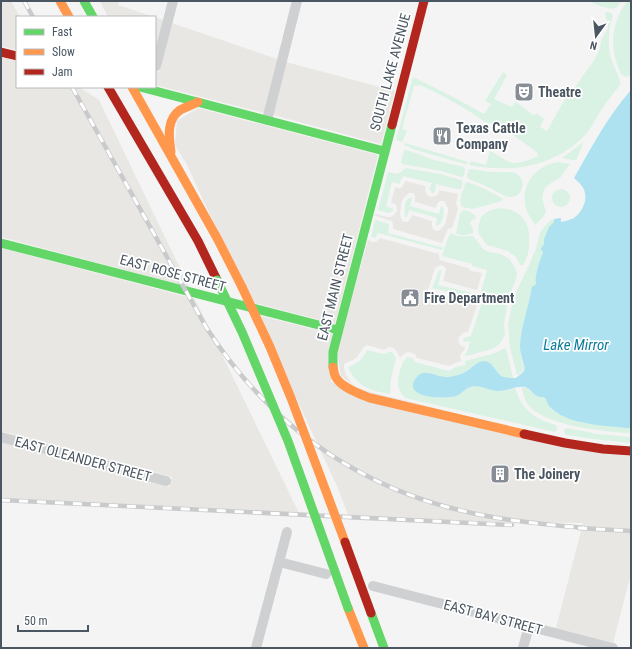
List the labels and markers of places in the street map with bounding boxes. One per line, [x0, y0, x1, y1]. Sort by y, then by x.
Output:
theatre icon: Theatre [513, 81, 535, 103]
place label: Theatre [538, 84, 582, 100]
place label: Texas Cattle Company [456, 120, 526, 152]
restaurant icon: Texas Cattle Company [431, 125, 453, 147]
public building icon: Fire Department [399, 287, 421, 309]
place label: Fire Department [424, 290, 514, 306]
building icon: The Joinery [489, 463, 511, 485]
place label: The Joinery [514, 466, 581, 482]

